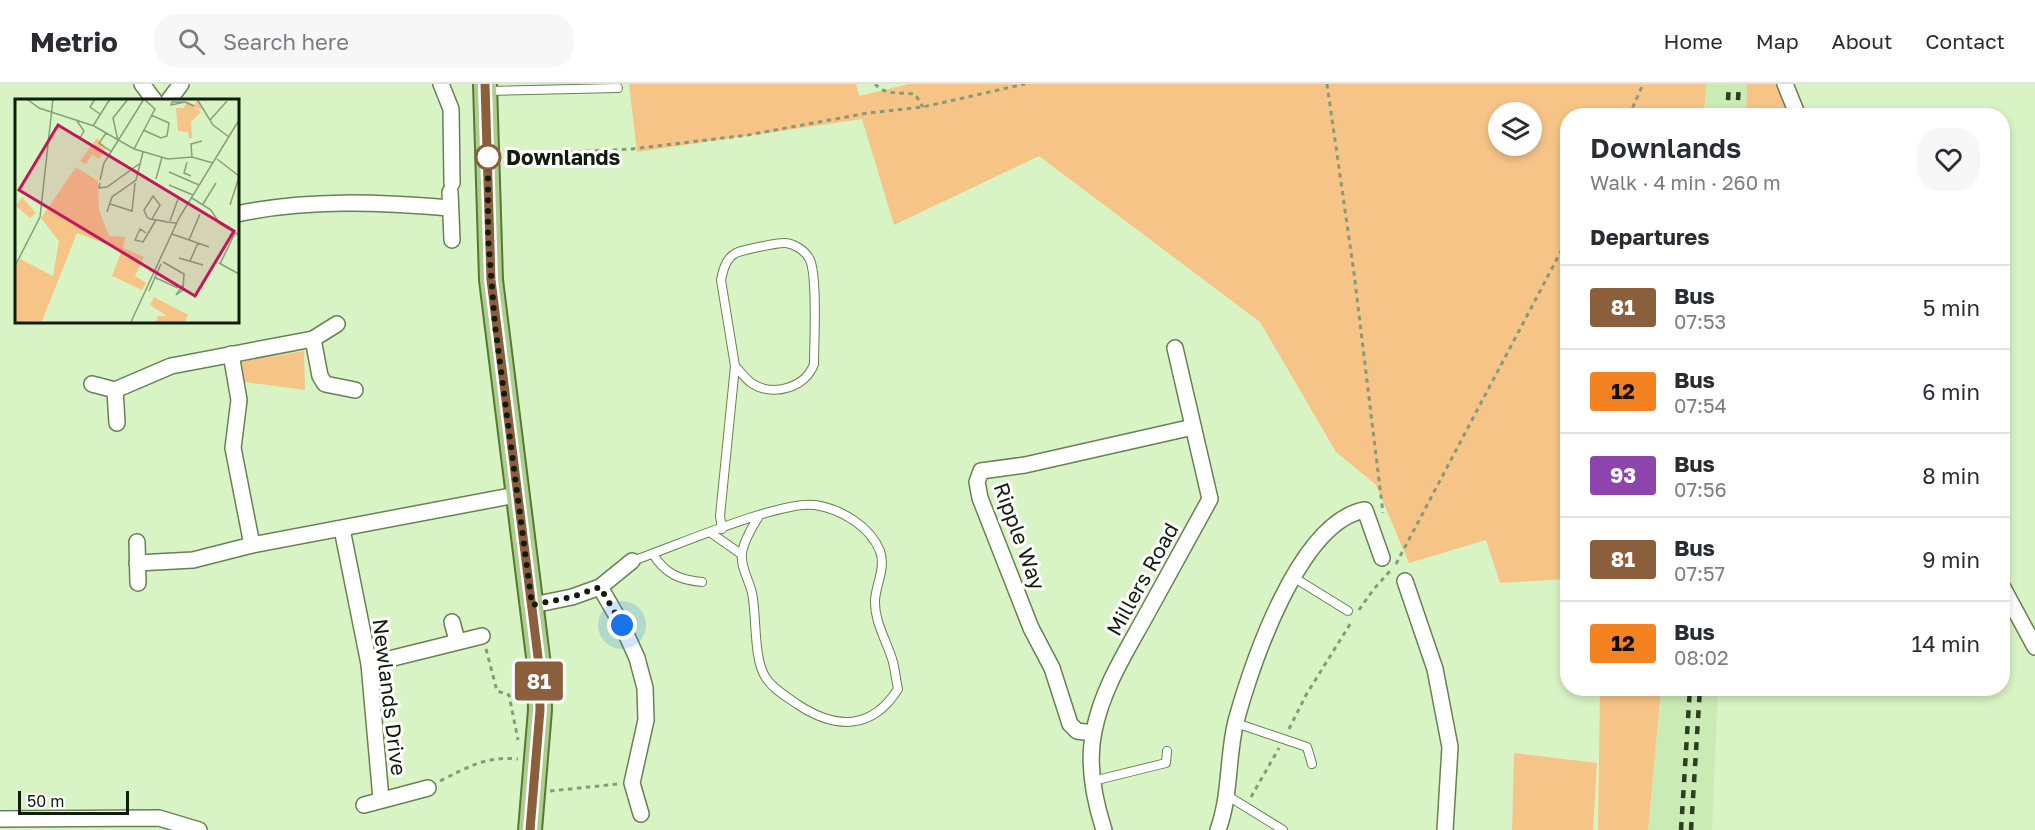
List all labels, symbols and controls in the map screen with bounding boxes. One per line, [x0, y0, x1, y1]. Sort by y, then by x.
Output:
search box [154, 14, 574, 68]
text: Metrio [30, 25, 118, 58]
icon: search [175, 25, 208, 58]
text: Search here [223, 28, 349, 55]
text: Home [1663, 28, 1723, 54]
text: Map [1756, 28, 1799, 54]
text: About [1832, 28, 1892, 54]
text: Contact [1925, 28, 2005, 54]
inset map [15, 99, 238, 322]
map controls [1488, 102, 1542, 156]
button: layers [1488, 102, 1542, 156]
button: heart [1917, 128, 1980, 191]
text: Downlands [1590, 131, 1741, 164]
marker: Downlands [475, 144, 501, 170]
place label: Downlands [506, 144, 620, 170]
text: Walk · 4 min · 260 m [1590, 170, 1781, 194]
text: Departures [1590, 223, 1709, 250]
text: Bus [1674, 282, 1715, 309]
text: 81 [1611, 294, 1635, 320]
text: 5 min [1923, 294, 1980, 321]
text: 07:53 [1674, 309, 1726, 333]
text: Bus [1674, 366, 1715, 393]
text: 12 [1611, 378, 1635, 404]
text: 6 min [1922, 378, 1980, 405]
text: 07:54 [1674, 393, 1727, 417]
text: Bus [1674, 450, 1715, 477]
text: 93 [1610, 462, 1636, 488]
text: 8 min [1922, 462, 1980, 489]
text: 07:56 [1674, 477, 1727, 501]
street label: Ripple Way [989, 479, 1051, 593]
street label: Millers Road [1100, 518, 1184, 640]
text: Bus [1674, 534, 1715, 561]
text: 81 [1611, 546, 1635, 572]
text: 9 min [1922, 546, 1980, 573]
text: 07:57 [1674, 561, 1725, 585]
your location [607, 610, 637, 640]
street label: Newlands Drive [367, 617, 413, 777]
text: Bus [1674, 618, 1715, 645]
text: 12 [1611, 630, 1635, 656]
text: 14 min [1912, 630, 1980, 657]
text: 08:02 [1674, 645, 1729, 669]
line badge: 81 [512, 662, 566, 700]
text: 81 [527, 668, 551, 694]
scale bar [18, 788, 129, 816]
text: 50 m [27, 791, 64, 811]

